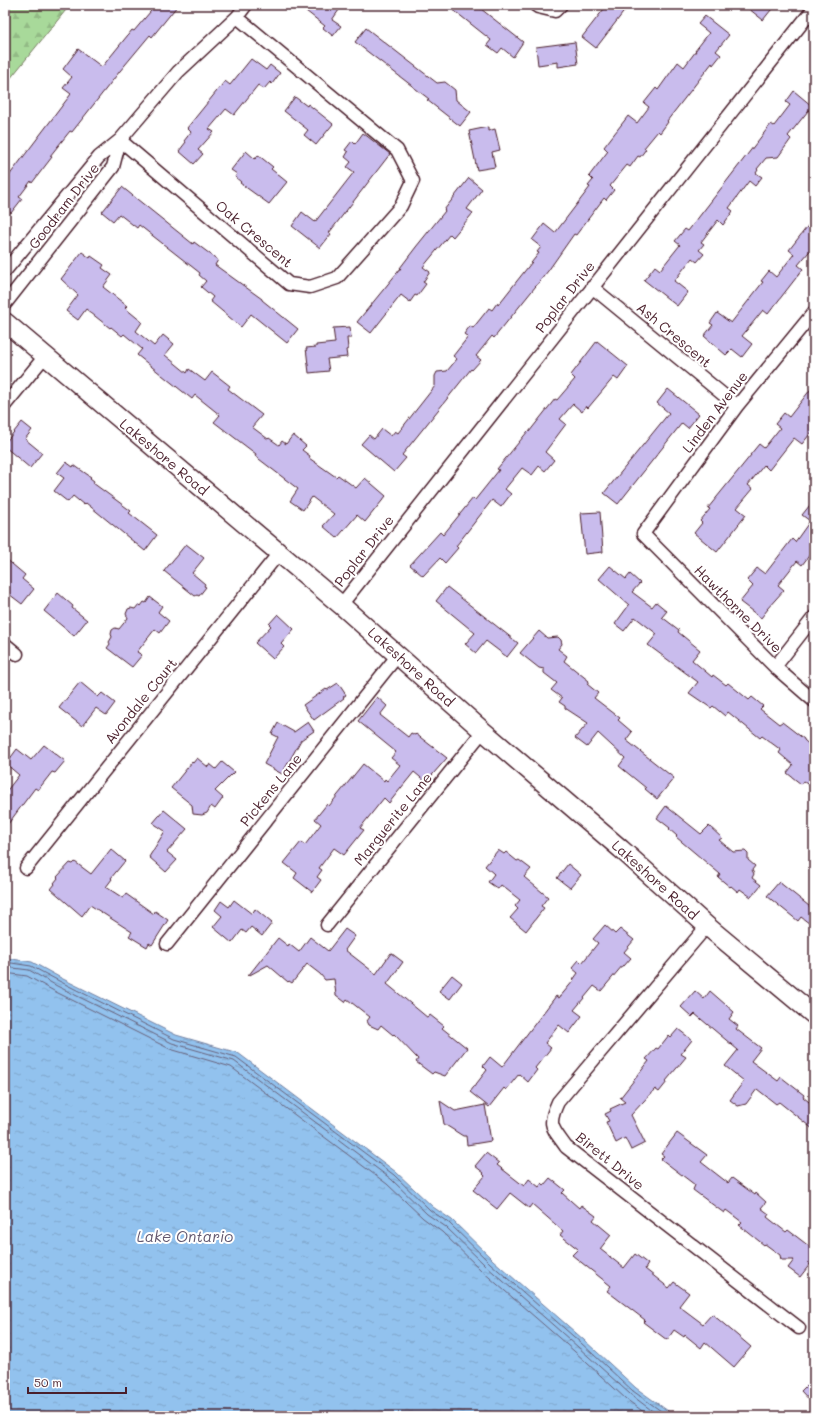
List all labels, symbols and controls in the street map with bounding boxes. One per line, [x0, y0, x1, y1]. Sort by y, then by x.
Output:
street label: Goodram Drive [24, 159, 103, 253]
street label: Oak Crescent [212, 196, 297, 271]
street label: Poplar Drive [531, 257, 599, 337]
street label: Ash Crescent [633, 298, 716, 372]
street label: Linden Avenue [678, 367, 752, 456]
street label: Lakeshore Road [116, 414, 213, 499]
street label: Poplar Drive [330, 511, 398, 591]
street label: Hawthorne Drive [690, 561, 786, 657]
street label: Lakeshore Road [364, 623, 459, 711]
street label: Avondale Court [100, 654, 181, 748]
street label: Pickens Lane [235, 749, 306, 830]
street label: Marguerite Lane [349, 768, 436, 869]
street label: Lakeshore Road [608, 836, 703, 924]
street label: Birett Drive [572, 1127, 648, 1194]
water label: Lake Ontario [137, 1226, 233, 1246]
scale bar [28, 1369, 126, 1395]
text: 50 m [34, 1374, 62, 1390]

